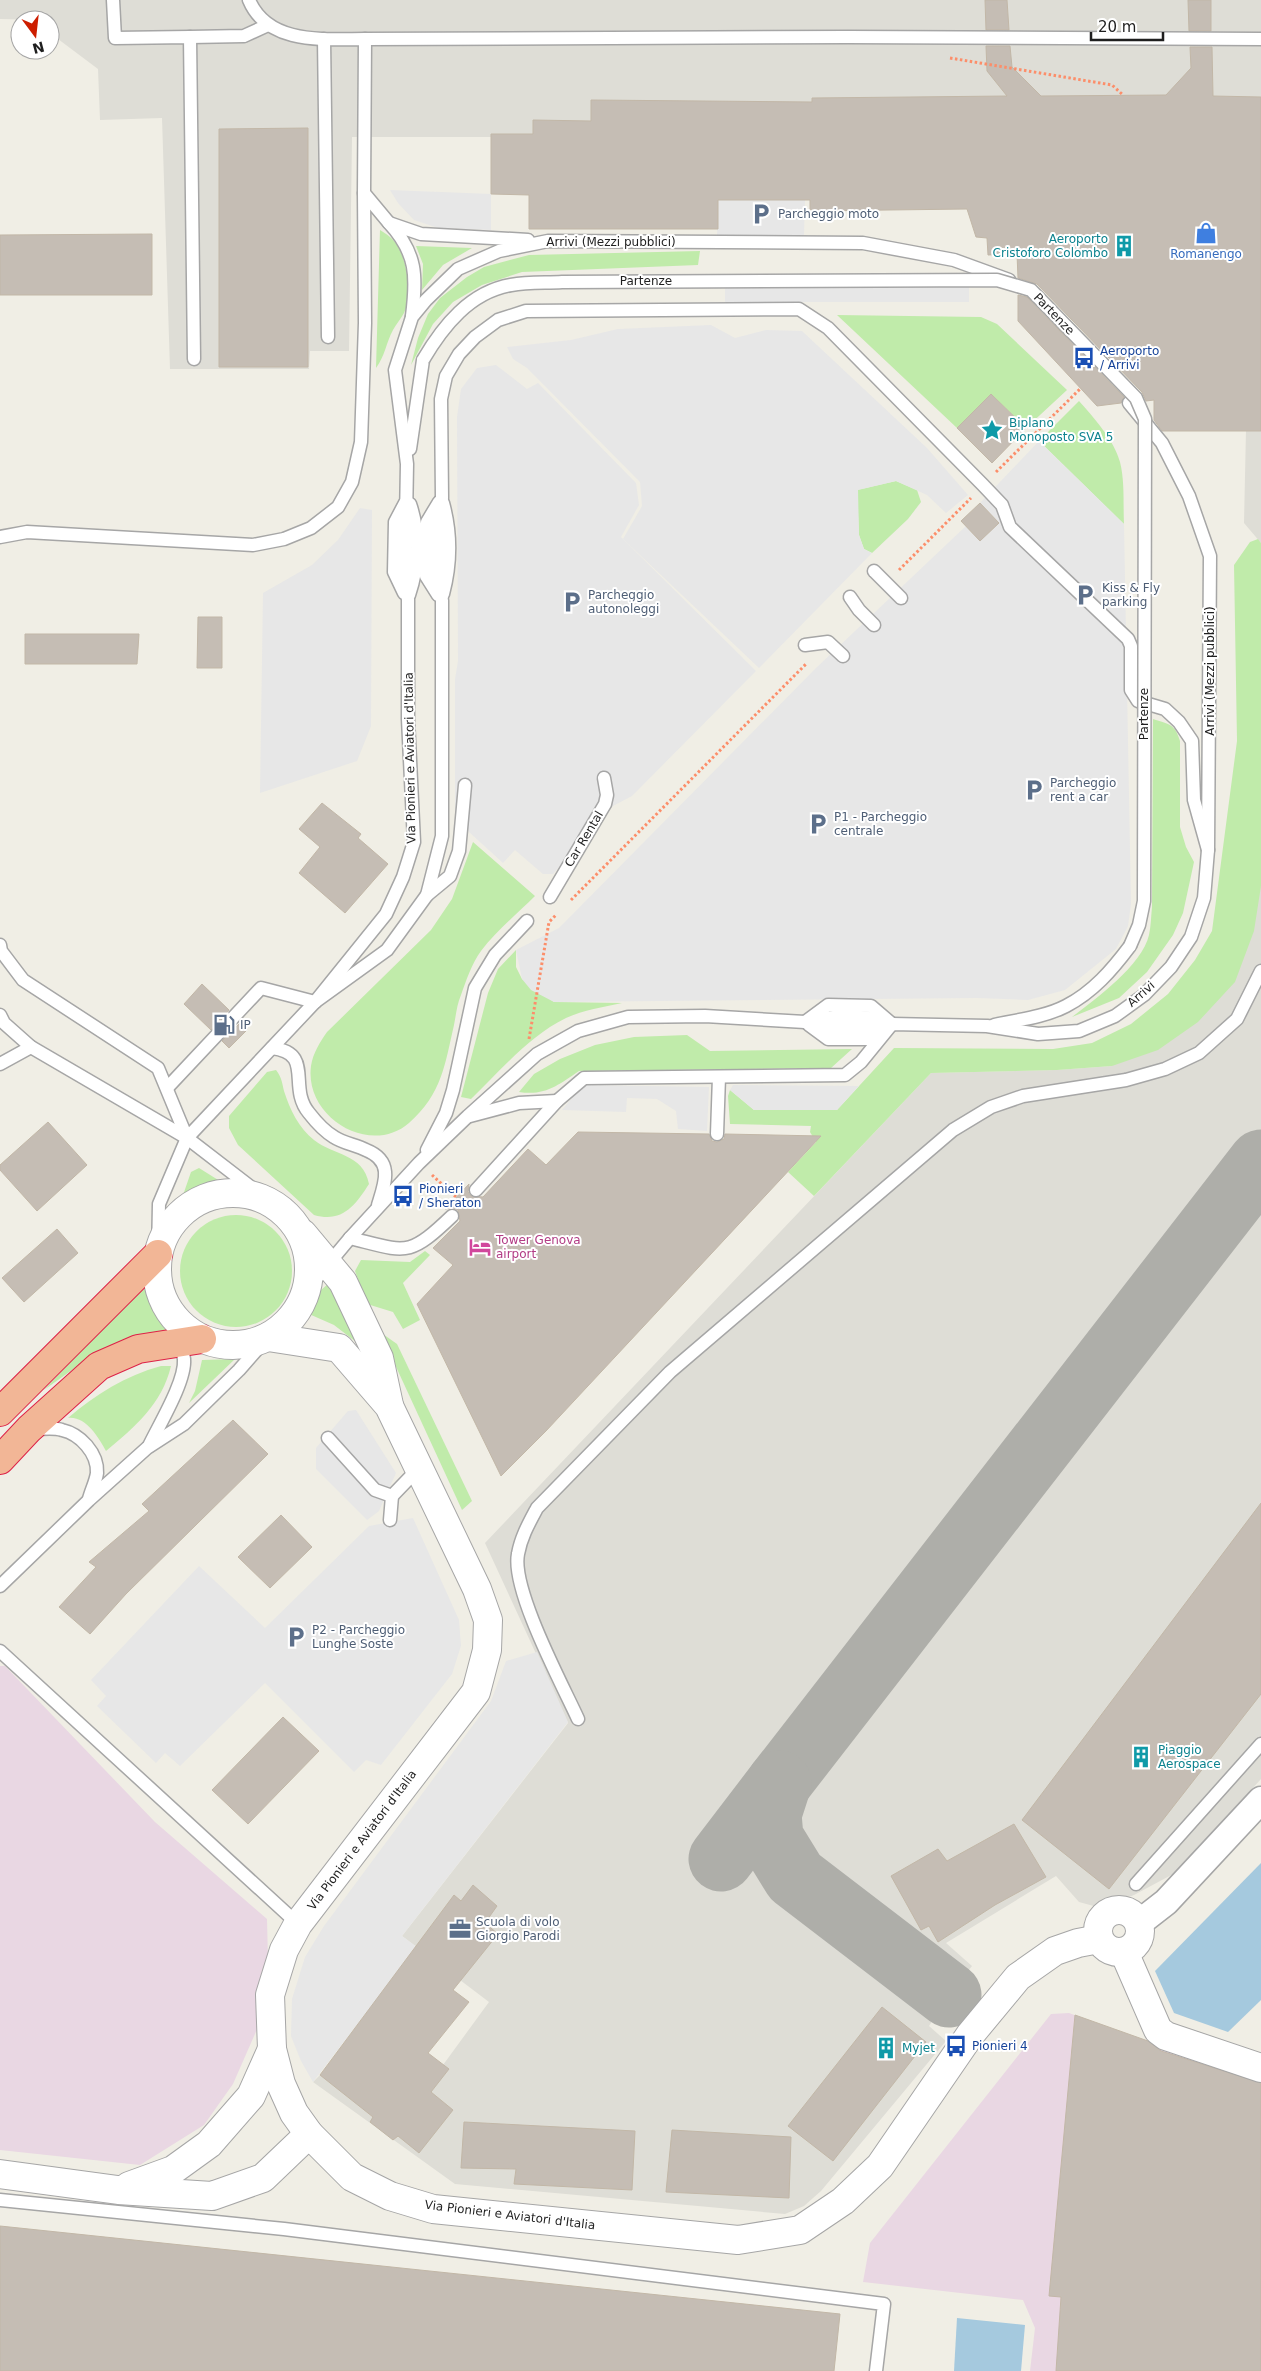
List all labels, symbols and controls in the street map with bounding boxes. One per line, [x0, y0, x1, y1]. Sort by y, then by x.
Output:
north arrow [10, 10, 60, 60]
scale bar [1091, 10, 1164, 42]
text: 20 m [1098, 18, 1136, 36]
text: N [31, 38, 46, 57]
parking icon: Parcheggio moto [748, 201, 774, 227]
place label: Parcheggio moto [778, 207, 879, 221]
shop icon: Romanengo [1193, 220, 1219, 246]
place label: Aeroporto Cristoforo Colombo [993, 232, 1108, 260]
building icon: Aeroporto Cristoforo Colombo [1111, 233, 1137, 259]
street label: Arrivi (Mezzi pubblici) [546, 235, 676, 249]
place label: Romanengo [1170, 247, 1242, 261]
street label: Partenze [620, 274, 672, 288]
street label: Partenze [1031, 290, 1077, 338]
place label: Aeroporto / Arrivi [1100, 344, 1159, 372]
bus stop icon: Aeroporto / Arrivi [1071, 345, 1097, 371]
place label: Biplano Monoposto SVA 5 [1009, 416, 1113, 444]
place icon: Biplano Monoposto SVA 5 [979, 417, 1005, 443]
place label: Kiss & Fly parking [1102, 581, 1160, 609]
parking icon: Kiss & Fly parking [1072, 582, 1098, 608]
place label: Parcheggio autonoleggi [588, 588, 659, 616]
parking icon: Parcheggio autonoleggi [559, 589, 585, 615]
street label: Arrivi (Mezzi pubblici) [1203, 606, 1217, 736]
street label: Via Pionieri e Aviatori d'Italia [402, 672, 418, 844]
street label: Partenze [1137, 688, 1151, 740]
place label: Parcheggio rent a car [1050, 776, 1116, 804]
parking icon: Parcheggio rent a car [1021, 777, 1047, 803]
street label: Car Rental [562, 809, 606, 869]
place label: P1 - Parcheggio centrale [834, 810, 927, 838]
parking icon: P1 - Parcheggio centrale [805, 811, 831, 837]
street label: Arrivi [1124, 978, 1158, 1010]
fuel station icon: IP [211, 1012, 237, 1038]
place label: IP [240, 1018, 251, 1032]
place label: Pionieri / Sheraton [419, 1182, 481, 1210]
bus stop icon: Pionieri / Sheraton [390, 1183, 416, 1209]
place label: Tower Genova airport [495, 1233, 581, 1261]
hotel icon: Tower Genova airport [467, 1234, 493, 1260]
place label: P2 - Parcheggio Lunghe Soste [312, 1623, 405, 1651]
parking icon: P2 - Parcheggio Lunghe Soste [283, 1624, 309, 1650]
place label: Piaggio Aerospace [1158, 1743, 1221, 1771]
building icon: Piaggio Aerospace [1128, 1744, 1154, 1770]
street label: Via Pionieri e Aviatori d'Italia [305, 1767, 419, 1913]
place label: Scuola di volo Giorgio Parodi [476, 1915, 560, 1943]
office icon: Scuola di volo Giorgio Parodi [447, 1916, 473, 1942]
bus stop icon: Pionieri 4 [943, 2033, 969, 2059]
building icon: Myjet [873, 2035, 899, 2061]
place label: Pionieri 4 [972, 2039, 1028, 2053]
place label: Myjet [902, 2041, 935, 2055]
street label: Via Pionieri e Aviatori d'Italia [424, 2198, 596, 2232]

